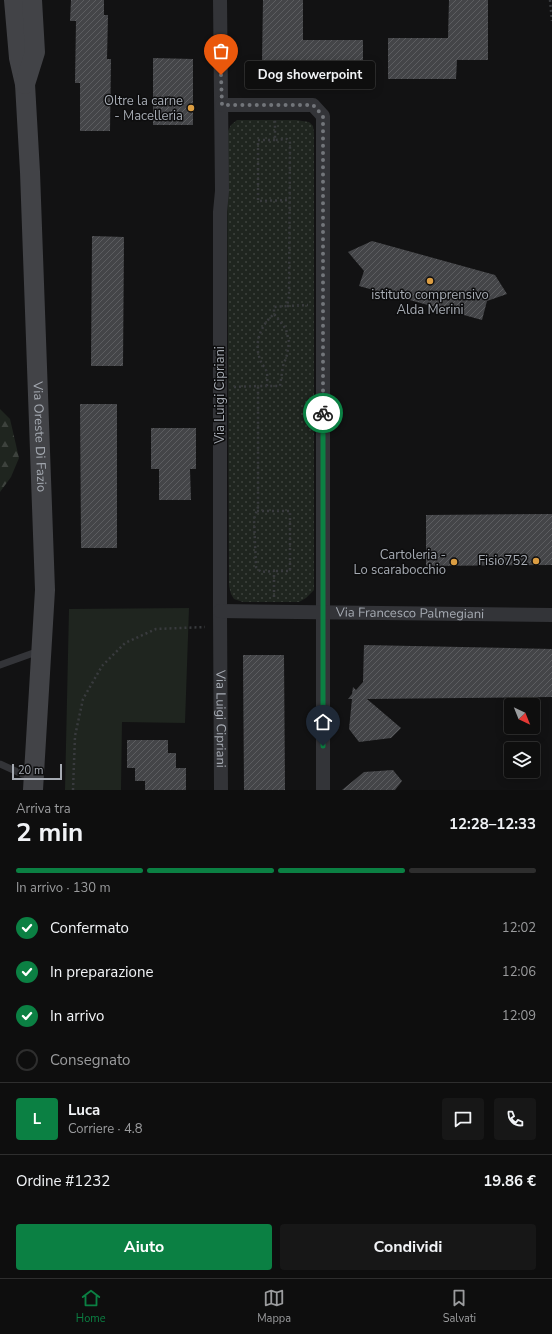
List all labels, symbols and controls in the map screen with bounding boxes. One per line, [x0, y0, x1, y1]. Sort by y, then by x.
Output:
pin [204, 34, 238, 75]
icon: bag [210, 40, 232, 62]
callout: Dog showerpoint [245, 61, 375, 89]
text: Dog showerpoint [258, 66, 362, 84]
place label: Oltre la carne - Macelleria [104, 92, 183, 125]
marker: Oltre la carne - Macelleria [186, 103, 196, 113]
marker: istituto comprensivo Alda Merini [425, 276, 435, 286]
place label: istituto comprensivo Alda Merini [371, 286, 489, 319]
street label: Via Luigi Cipriani [211, 346, 229, 445]
street label: Via Oreste Di Fazio [28, 380, 50, 492]
courier [303, 393, 343, 433]
icon: bike [312, 402, 334, 424]
place label: Cartoleria - Lo scarabocchio [354, 546, 446, 579]
place label: Fisio752 [478, 552, 528, 570]
marker: Fisio752 [531, 556, 541, 566]
marker: Cartoleria - Lo scarabocchio [449, 557, 459, 567]
street label: Via Francesco Palmegiani [335, 603, 484, 623]
street label: Via Luigi Cipriani [211, 669, 230, 768]
north arrow [504, 698, 540, 734]
map controls [504, 698, 540, 778]
pin [306, 705, 340, 746]
icon: home [312, 711, 334, 733]
button: layers [504, 742, 540, 778]
scale bar [12, 762, 62, 781]
text: 20 m [18, 763, 43, 778]
text: Arriva tra [16, 800, 71, 818]
text: 12:28–12:33 [449, 814, 536, 834]
text: 2 min [16, 815, 83, 850]
text: In arrivo · 130 m [16, 879, 111, 897]
icon: check [16, 917, 38, 939]
text: Confermato [50, 918, 129, 938]
text: 12:02 [502, 919, 536, 937]
icon: check [16, 961, 38, 983]
text: In preparazione [50, 962, 153, 982]
text: 12:06 [502, 963, 536, 981]
icon: check [16, 1005, 38, 1027]
text: In arrivo [50, 1006, 104, 1026]
text: 12:09 [502, 1007, 536, 1025]
text: Consegnato [50, 1050, 130, 1070]
button: chat [442, 1098, 484, 1140]
button: phone [494, 1098, 536, 1140]
text: Luca [68, 1100, 100, 1120]
text: L [33, 1109, 41, 1129]
text: Corriere · 4.8 [68, 1120, 142, 1138]
text: Ordine #1232 [16, 1171, 110, 1191]
text: 19.86 € [483, 1171, 536, 1191]
button: Aiuto [16, 1224, 272, 1270]
button: Condividi [280, 1224, 536, 1270]
tab: Home [76, 1287, 106, 1326]
tab: Mappa [257, 1287, 291, 1326]
tab: Salvati [443, 1287, 476, 1326]

